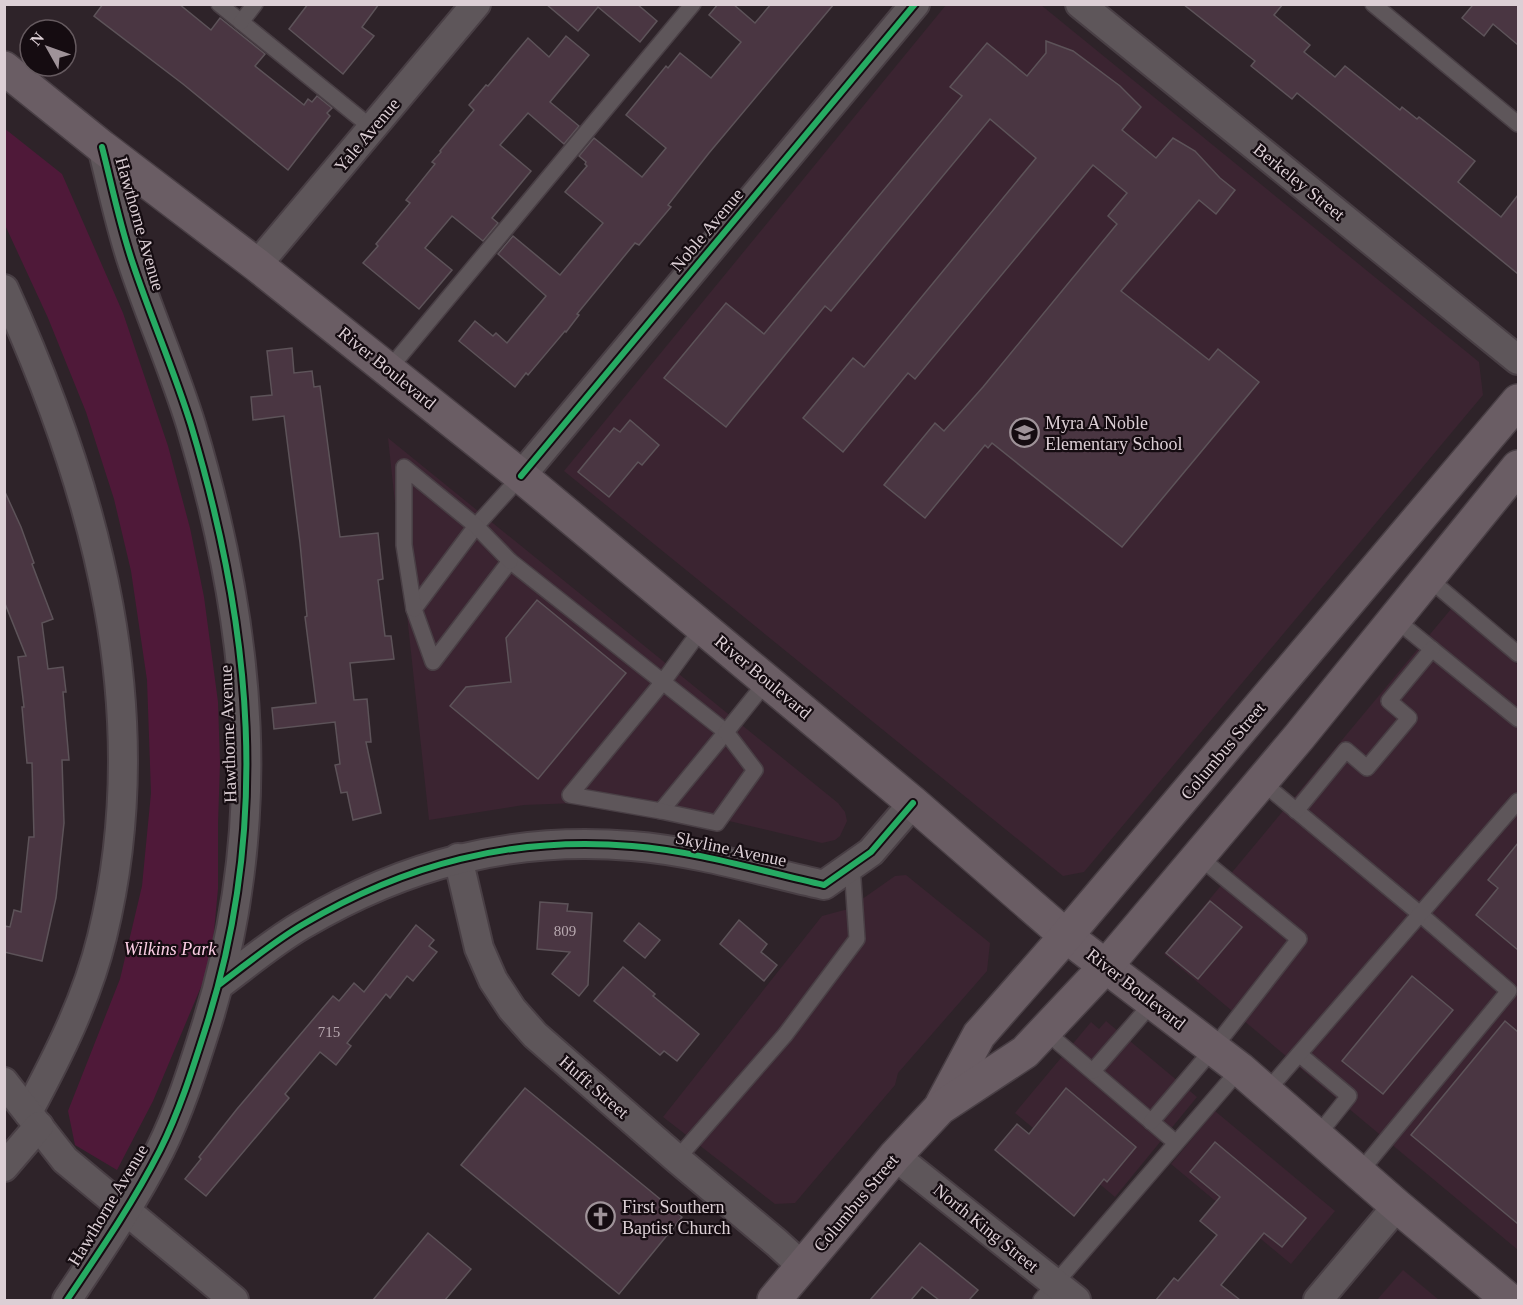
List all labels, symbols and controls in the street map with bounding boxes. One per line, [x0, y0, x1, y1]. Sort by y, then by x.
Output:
north arrow [18, 18, 78, 78]
text: N [27, 28, 47, 49]
street label: Yale Avenue [330, 94, 404, 176]
street label: Berkeley Street [1249, 139, 1349, 225]
street label: Hawthorne Avenue [111, 155, 169, 293]
street label: Noble Avenue [667, 184, 747, 276]
street label: River Boulevard [334, 323, 440, 413]
place label: Myra A Noble Elementary School [1045, 413, 1182, 454]
school or university icon: Myra A Noble Elementary School [1008, 417, 1040, 449]
street label: River Boulevard [711, 631, 815, 723]
street label: Hawthorne Avenue [216, 665, 240, 803]
street label: Columbus Street [1177, 698, 1269, 804]
street label: Skyline Avenue [674, 827, 788, 871]
house number: 809 [554, 923, 576, 939]
park label: Wilkins Park [124, 939, 217, 959]
street label: River Boulevard [1083, 944, 1189, 1034]
house number: 715 [318, 1024, 340, 1040]
street label: Hufft Street [555, 1052, 633, 1122]
street label: Hawthorne Avenue [64, 1141, 152, 1269]
street label: Columbus Street [810, 1150, 902, 1256]
street label: North King Street [930, 1180, 1042, 1276]
place label: First Southern Baptist Church [622, 1197, 731, 1238]
church icon: First Southern Baptist Church [585, 1201, 617, 1233]

